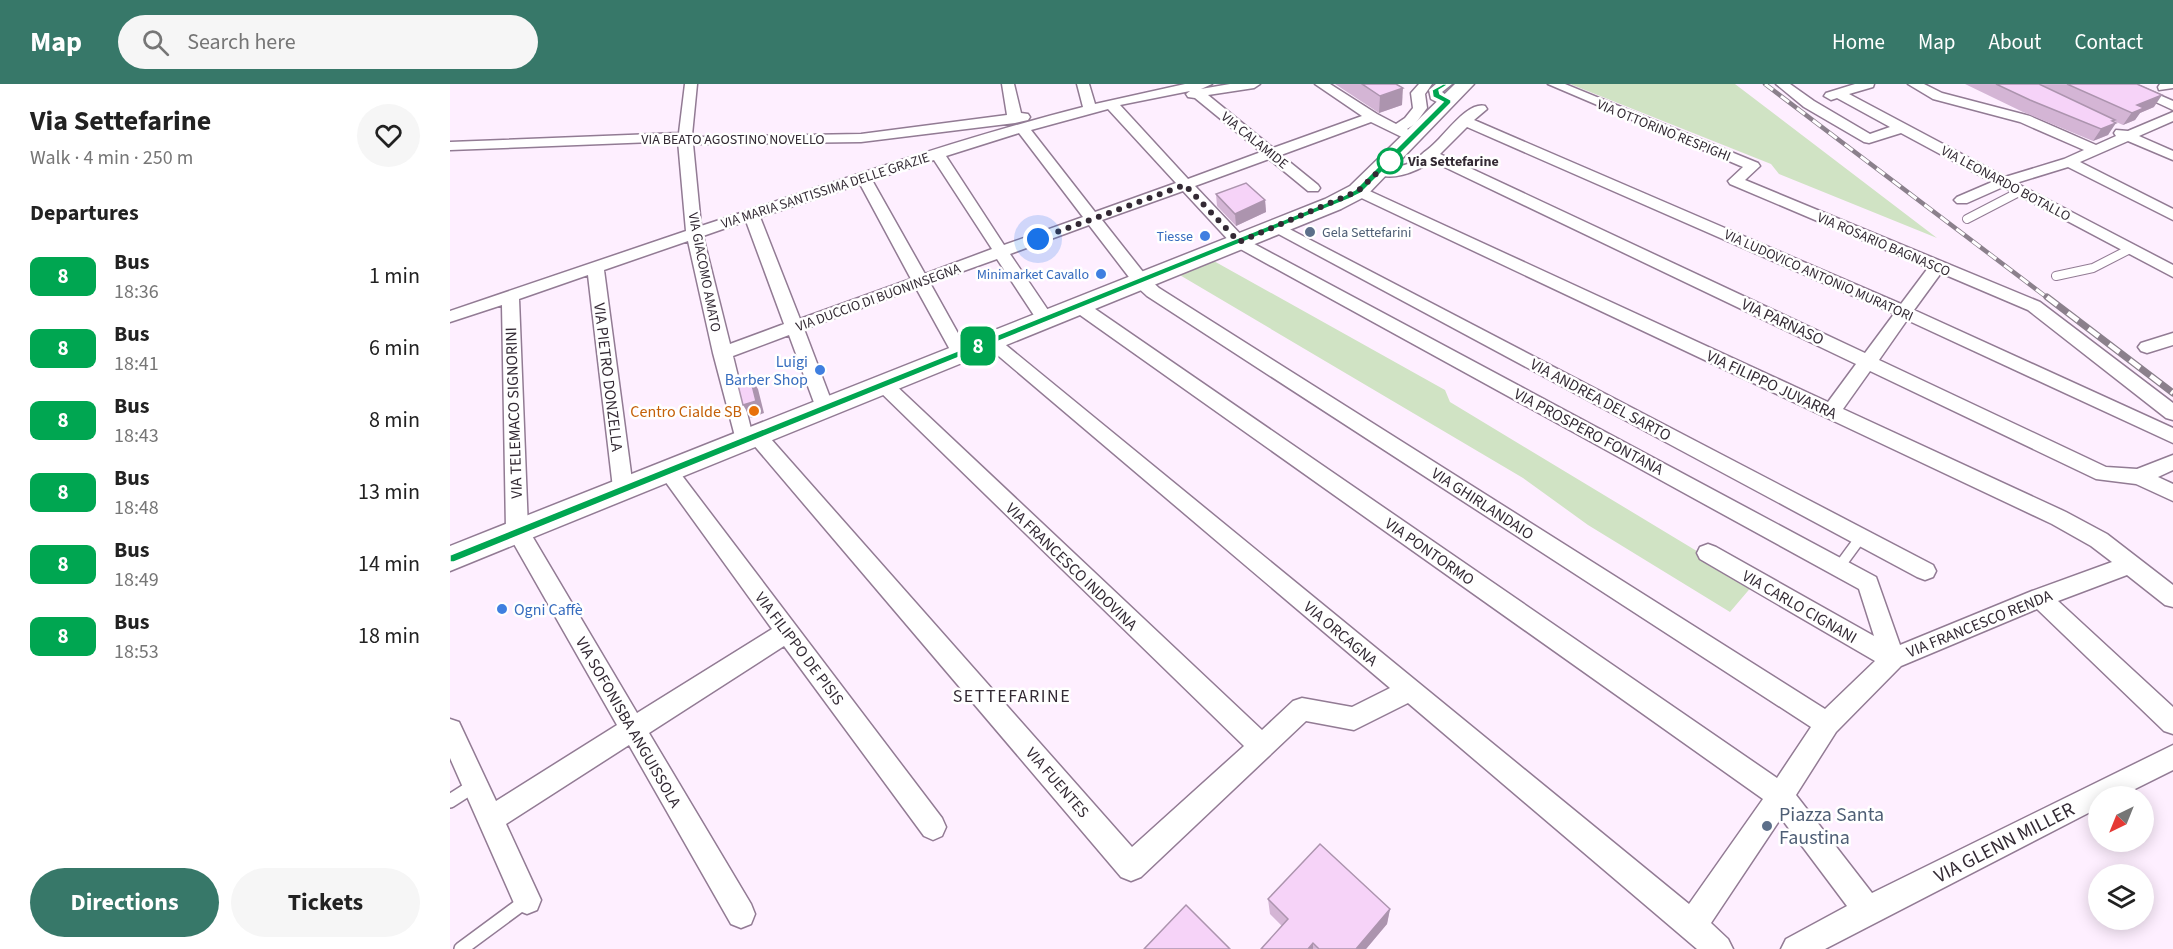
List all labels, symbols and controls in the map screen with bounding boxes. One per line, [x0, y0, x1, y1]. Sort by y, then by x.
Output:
search box [118, 15, 538, 69]
text: Map [30, 22, 82, 62]
icon: search [139, 26, 172, 59]
text: Search here [187, 26, 296, 58]
text: Home [1832, 27, 1885, 57]
text: Map [1918, 27, 1956, 57]
text: About [1989, 27, 2041, 57]
text: Contact [2074, 27, 2143, 57]
street label: VIA OTTORINO RESPIGHI [1594, 95, 1734, 167]
text: Via Settefarine [30, 101, 211, 141]
button: heart [357, 104, 420, 167]
street label: VIA CALAMIDE [1217, 107, 1292, 174]
street label: VIA BEATO AGOSTINO NOVELLO [641, 130, 825, 150]
street label: VIA LEONARDO BOTALLO [1937, 141, 2074, 227]
text: Walk · 4 min · 250 m [30, 144, 193, 172]
street label: VIA MARIA SANTISSIMA DELLE GRAZIE [719, 148, 932, 234]
marker: Via Settefarine [1377, 148, 1403, 174]
place label: Via Settefarine [1407, 152, 1499, 172]
text: Departures [30, 197, 139, 229]
street label: VIA ROSARIO BAGNASCO [1814, 208, 1953, 282]
street label: VIA GIACOMO AMATO [683, 211, 725, 334]
place label: Gela Settefarini [1322, 223, 1411, 243]
your location [1023, 224, 1053, 254]
marker: Gela Settefarini [1303, 225, 1317, 239]
street label: VIA LUDOVICO ANTONIO MURATORI [1721, 225, 1916, 327]
place label: Tiesse [1156, 227, 1193, 247]
marker: Tiesse [1198, 229, 1212, 243]
text: Bus [114, 246, 150, 278]
street label: VIA DUCCIO DI BUONINSEGNA [793, 259, 964, 337]
text: 1 min [369, 260, 420, 292]
text: 8 [57, 261, 69, 291]
place label: Minimarket Cavallo [977, 265, 1089, 285]
marker: Minimarket Cavallo [1094, 267, 1108, 281]
text: 18:36 [114, 278, 159, 306]
street label: VIA PARNASO [1738, 293, 1827, 351]
street label: VIA PIETRO DONZELLA [588, 301, 628, 453]
text: Bus [114, 318, 150, 350]
line badge: 8 [958, 326, 998, 366]
street label: VIA TELEMACO SIGNORINI [500, 327, 528, 499]
text: 8 [972, 331, 984, 361]
text: 6 min [369, 332, 420, 364]
text: 8 [57, 333, 69, 363]
street label: VIA FILIPPO JUVARRA [1703, 345, 1841, 425]
text: 18:41 [114, 350, 159, 378]
place label: Luigi Barber Shop [725, 351, 808, 391]
street label: VIA ANDREA DEL SARTO [1526, 353, 1675, 446]
marker: Luigi Barber Shop [813, 363, 827, 377]
street label: VIA PROSPERO FONTANA [1510, 383, 1667, 481]
text: Bus [114, 390, 150, 422]
place label: Centro Cialde SB [630, 401, 742, 423]
text: 8 min [369, 404, 420, 436]
marker: Centro Cialde SB [747, 404, 761, 418]
text: 8 [57, 405, 69, 435]
text: 18:43 [114, 422, 159, 450]
text: Bus [114, 462, 150, 494]
street label: VIA GHIRLANDAIO [1427, 462, 1538, 545]
text: 13 min [358, 476, 420, 508]
text: 8 [57, 477, 69, 507]
text: 18:48 [114, 494, 159, 522]
street label: VIA FRANCESCO INDOVINA [1001, 498, 1142, 636]
street label: VIA PONTORMO [1380, 513, 1479, 591]
text: Bus [114, 534, 150, 566]
text: 14 min [358, 548, 420, 580]
text: 8 [57, 549, 69, 579]
street label: VIA CARLO CIGNANI [1738, 565, 1861, 649]
text: 18:49 [114, 566, 159, 594]
street label: VIA FRANCESCO RENDA [1903, 585, 2056, 663]
street label: VIA FILIPPO DE PISIS [749, 588, 849, 710]
street label: VIA ORCAGNA [1299, 596, 1382, 672]
place label: Ogni Caffè [514, 599, 583, 621]
marker: Ogni Caffè [495, 602, 509, 616]
text: Bus [114, 606, 150, 638]
text: 18 min [358, 620, 420, 652]
text: 8 [57, 621, 69, 651]
street label: VIA SOFONISBA ANGUISSOLA [570, 633, 686, 812]
text: 18:53 [114, 638, 159, 666]
district label: SETTEFARINE [953, 684, 1071, 709]
street label: VIA FUENTES [1020, 743, 1094, 823]
north arrow [2088, 786, 2154, 852]
map controls [2088, 786, 2154, 930]
street label: VIA GLENN MILLER [1929, 795, 2079, 890]
place label: Piazza Santa Faustina [1779, 801, 1884, 852]
marker: Piazza Santa Faustina [1760, 819, 1774, 833]
button: layers [2088, 864, 2154, 930]
button: Directions [30, 868, 219, 937]
button: Tickets [231, 868, 420, 937]

